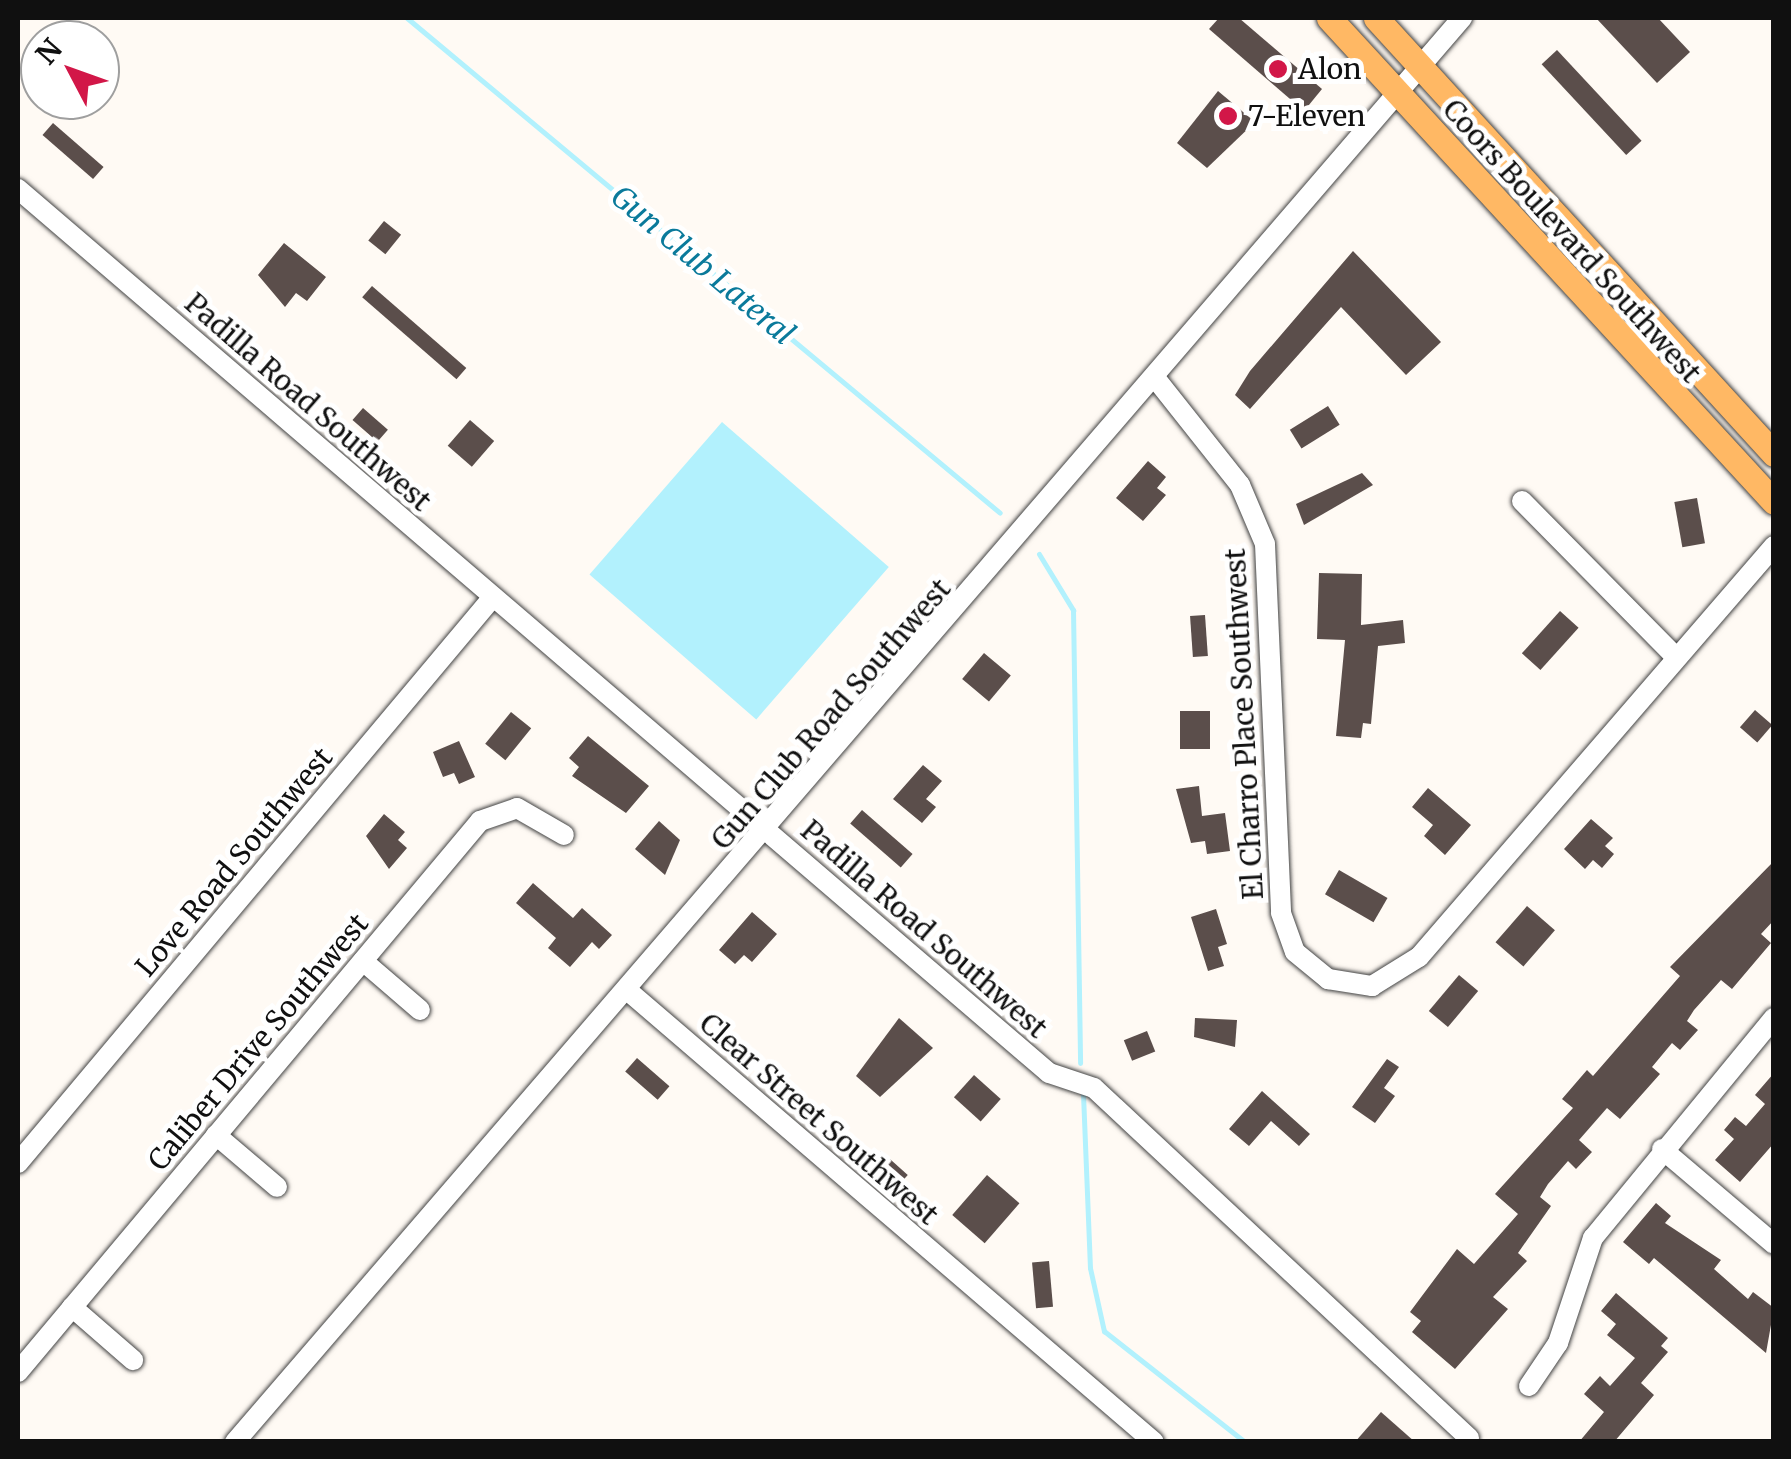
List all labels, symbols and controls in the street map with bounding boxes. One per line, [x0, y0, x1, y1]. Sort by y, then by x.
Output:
north arrow [20, 20, 120, 120]
text: N [28, 31, 70, 72]
place label: Alon [1298, 52, 1362, 86]
marker: Alon [1267, 58, 1289, 80]
street label: Coors Boulevard Southwest [1436, 93, 1708, 389]
place label: 7-Eleven [1248, 99, 1366, 133]
marker: 7-Eleven [1217, 105, 1239, 127]
water label: Gun Club Lateral [604, 178, 802, 352]
street label: Padilla Road Southwest [178, 286, 438, 518]
street label: El Charro Place Southwest [1218, 548, 1270, 900]
street label: Gun Club Road Southwest [705, 572, 957, 856]
street label: Love Road Southwest [129, 741, 339, 983]
street label: Padilla Road Southwest [794, 813, 1054, 1045]
street label: Caliber Drive Southwest [141, 907, 375, 1177]
street label: Clear Street Southwest [693, 1006, 945, 1232]

